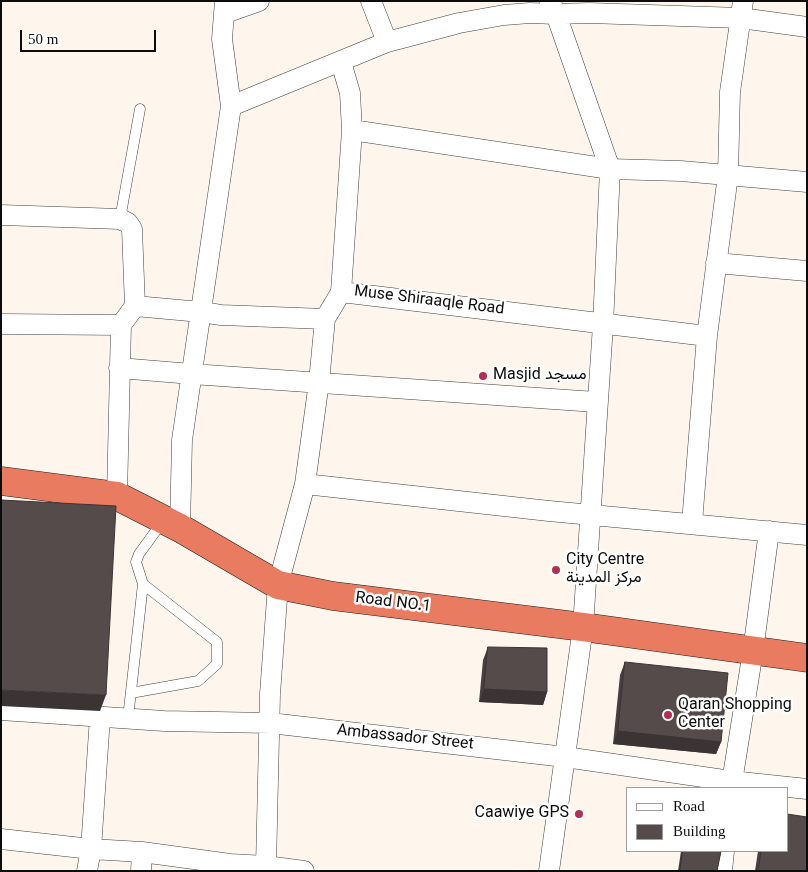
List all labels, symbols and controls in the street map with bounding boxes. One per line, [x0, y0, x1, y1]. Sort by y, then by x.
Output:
scale bar [22, 20, 159, 52]
text: 50 m [28, 31, 58, 47]
street label: Muse Shiraaqle Road [353, 283, 505, 321]
place label: Masjid مسجد [493, 366, 586, 386]
marker: Masjid مسجد [477, 370, 489, 382]
place label: City Centre مركز المدينة [566, 551, 644, 589]
marker: City Centre مركز المدينة [550, 564, 562, 576]
street label: Road NO.1 [354, 590, 432, 618]
place label: Qaran Shopping Center [678, 696, 792, 734]
marker: Qaran Shopping Center [662, 709, 674, 721]
street label: Ambassador Street [336, 722, 474, 756]
legend [626, 787, 788, 852]
text: Road [673, 798, 705, 814]
place label: Caawiye GPS [475, 804, 569, 824]
marker: Caawiye GPS [573, 808, 585, 820]
text: Building [673, 823, 726, 839]

